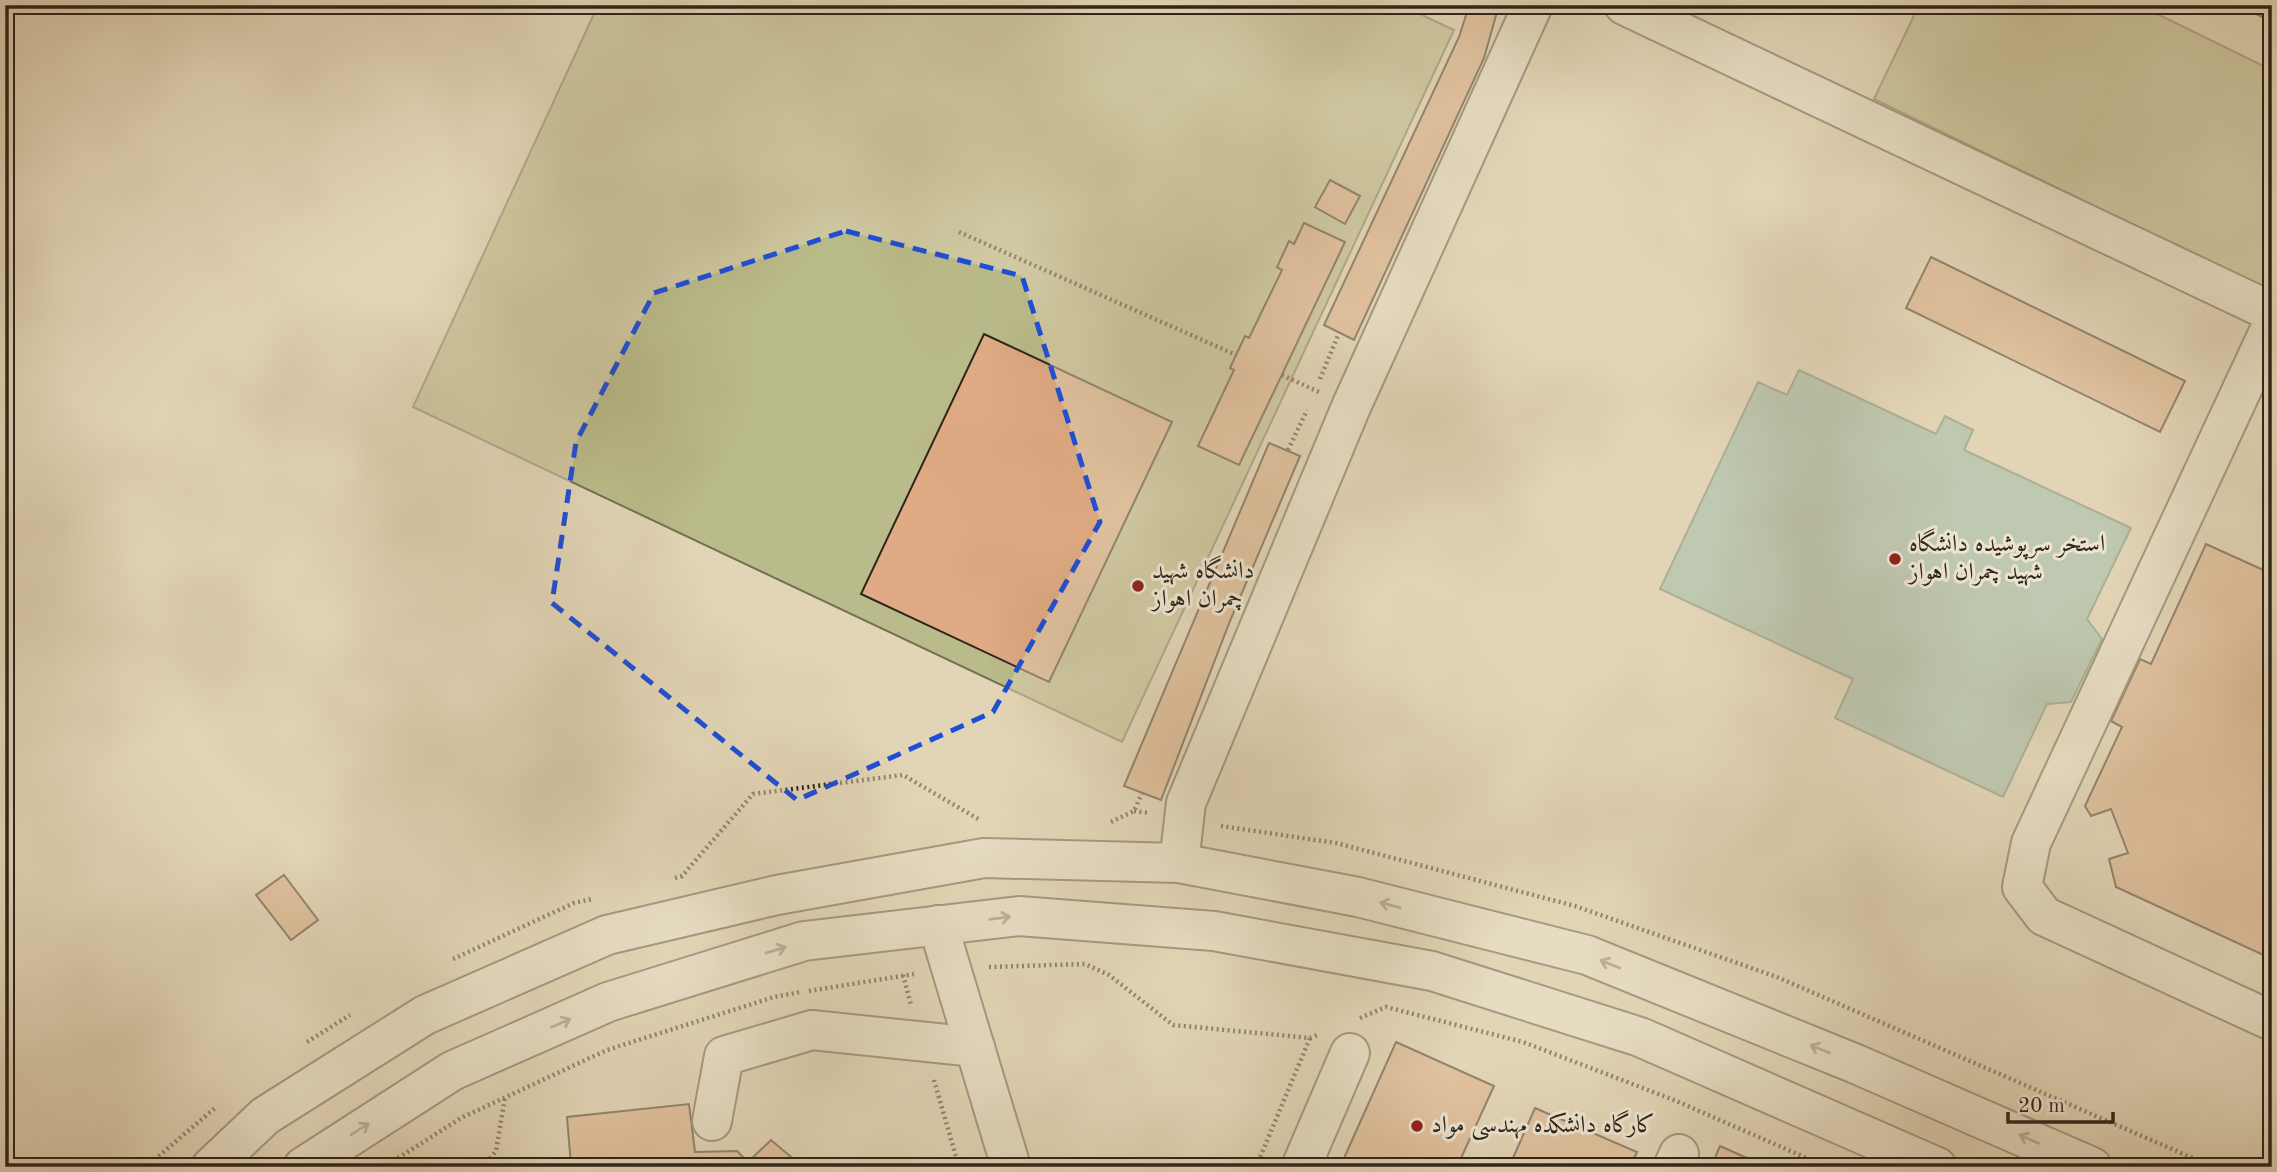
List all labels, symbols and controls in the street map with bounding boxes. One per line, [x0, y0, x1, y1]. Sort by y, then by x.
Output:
place label: استخر سرپوشیده دانشگاه شهید چمران اهواز [1907, 528, 2105, 586]
marker: استخر سرپوشیده دانشگاه شهید چمران اهواز [1887, 551, 1903, 567]
place label: دانشگاه شهید چمران اهواز [1150, 555, 1254, 613]
marker: دانشگاه شهید چمران اهواز [1130, 578, 1146, 594]
one-way arrow [1379, 898, 1402, 911]
one-way arrow [989, 912, 1011, 925]
one-way arrow [764, 943, 786, 955]
one-way arrow [1599, 957, 1621, 970]
one-way arrow [549, 1016, 571, 1029]
one-way arrow [1810, 1042, 1832, 1055]
scale bar [2008, 1081, 2112, 1125]
text: 20 m [2018, 1096, 2065, 1117]
place label: کارگاه دانشکده مهندسی مواد [1431, 1109, 1655, 1141]
marker: کارگاه دانشکده مهندسی مواد [1409, 1118, 1425, 1134]
one-way arrow [349, 1122, 369, 1136]
one-way arrow [2019, 1132, 2040, 1145]

